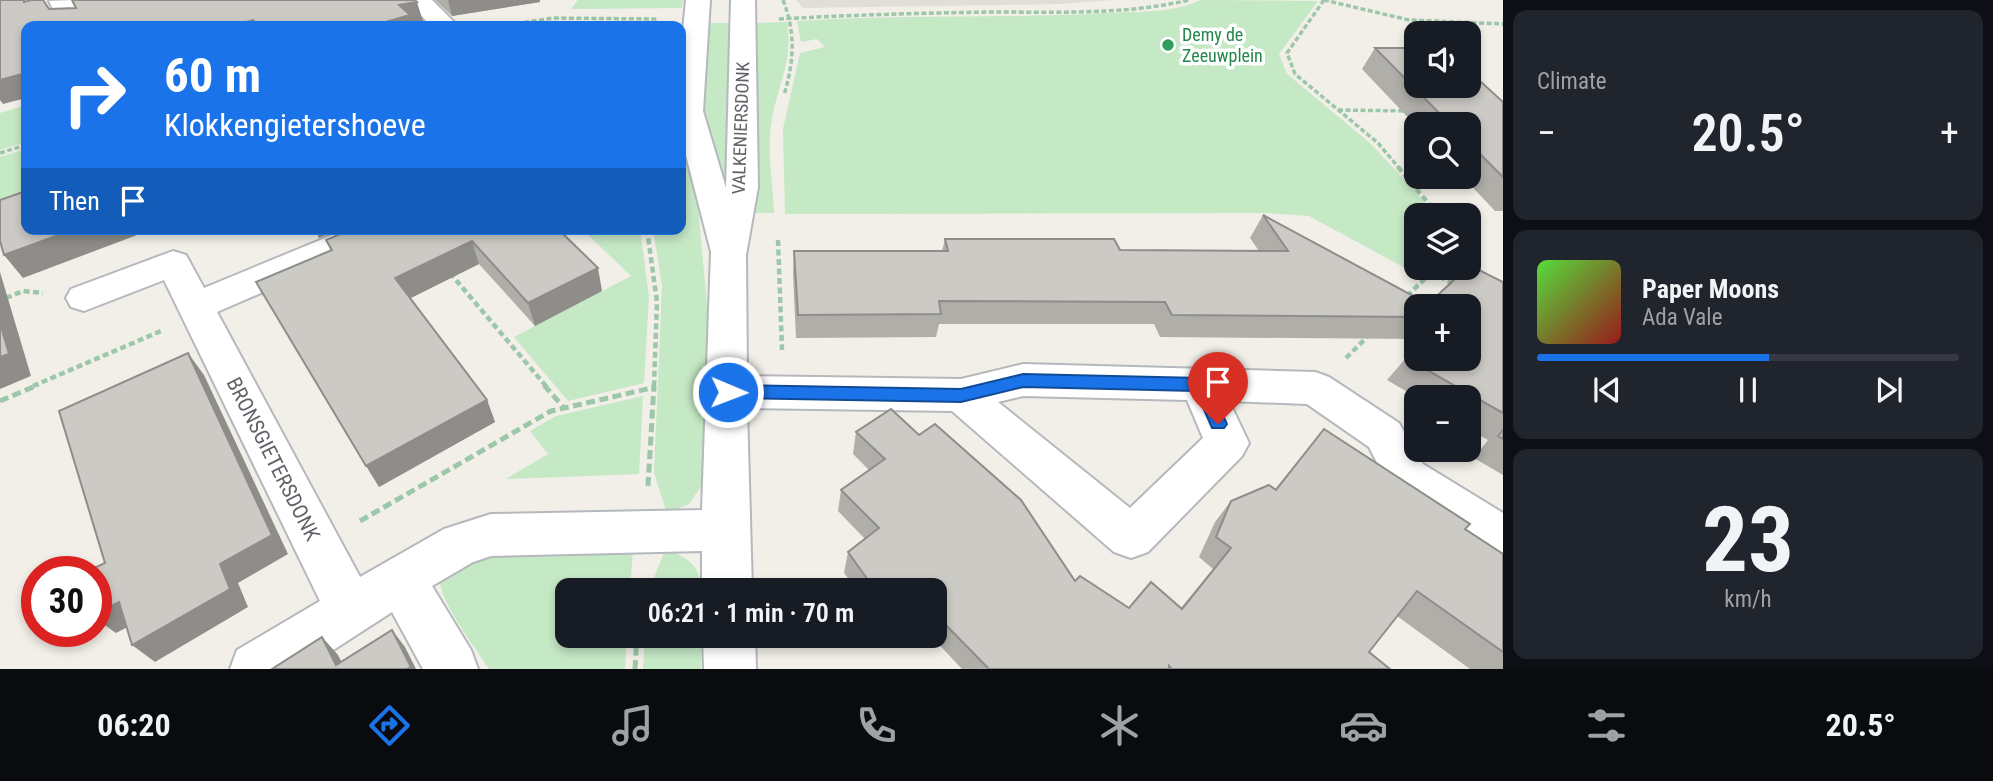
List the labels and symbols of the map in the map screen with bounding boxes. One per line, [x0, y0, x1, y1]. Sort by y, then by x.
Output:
place label: Demy de Zeeuwplein [1182, 24, 1263, 66]
marker: Demy de Zeeuwplein [1160, 37, 1176, 53]
street label: VALKENIERSDONK [728, 61, 753, 195]
pin [1188, 352, 1248, 424]
position arrow [691, 355, 765, 429]
street label: BRONSGIETERSDONK [221, 373, 325, 545]
speed limit sign: 30 [21, 556, 112, 647]

